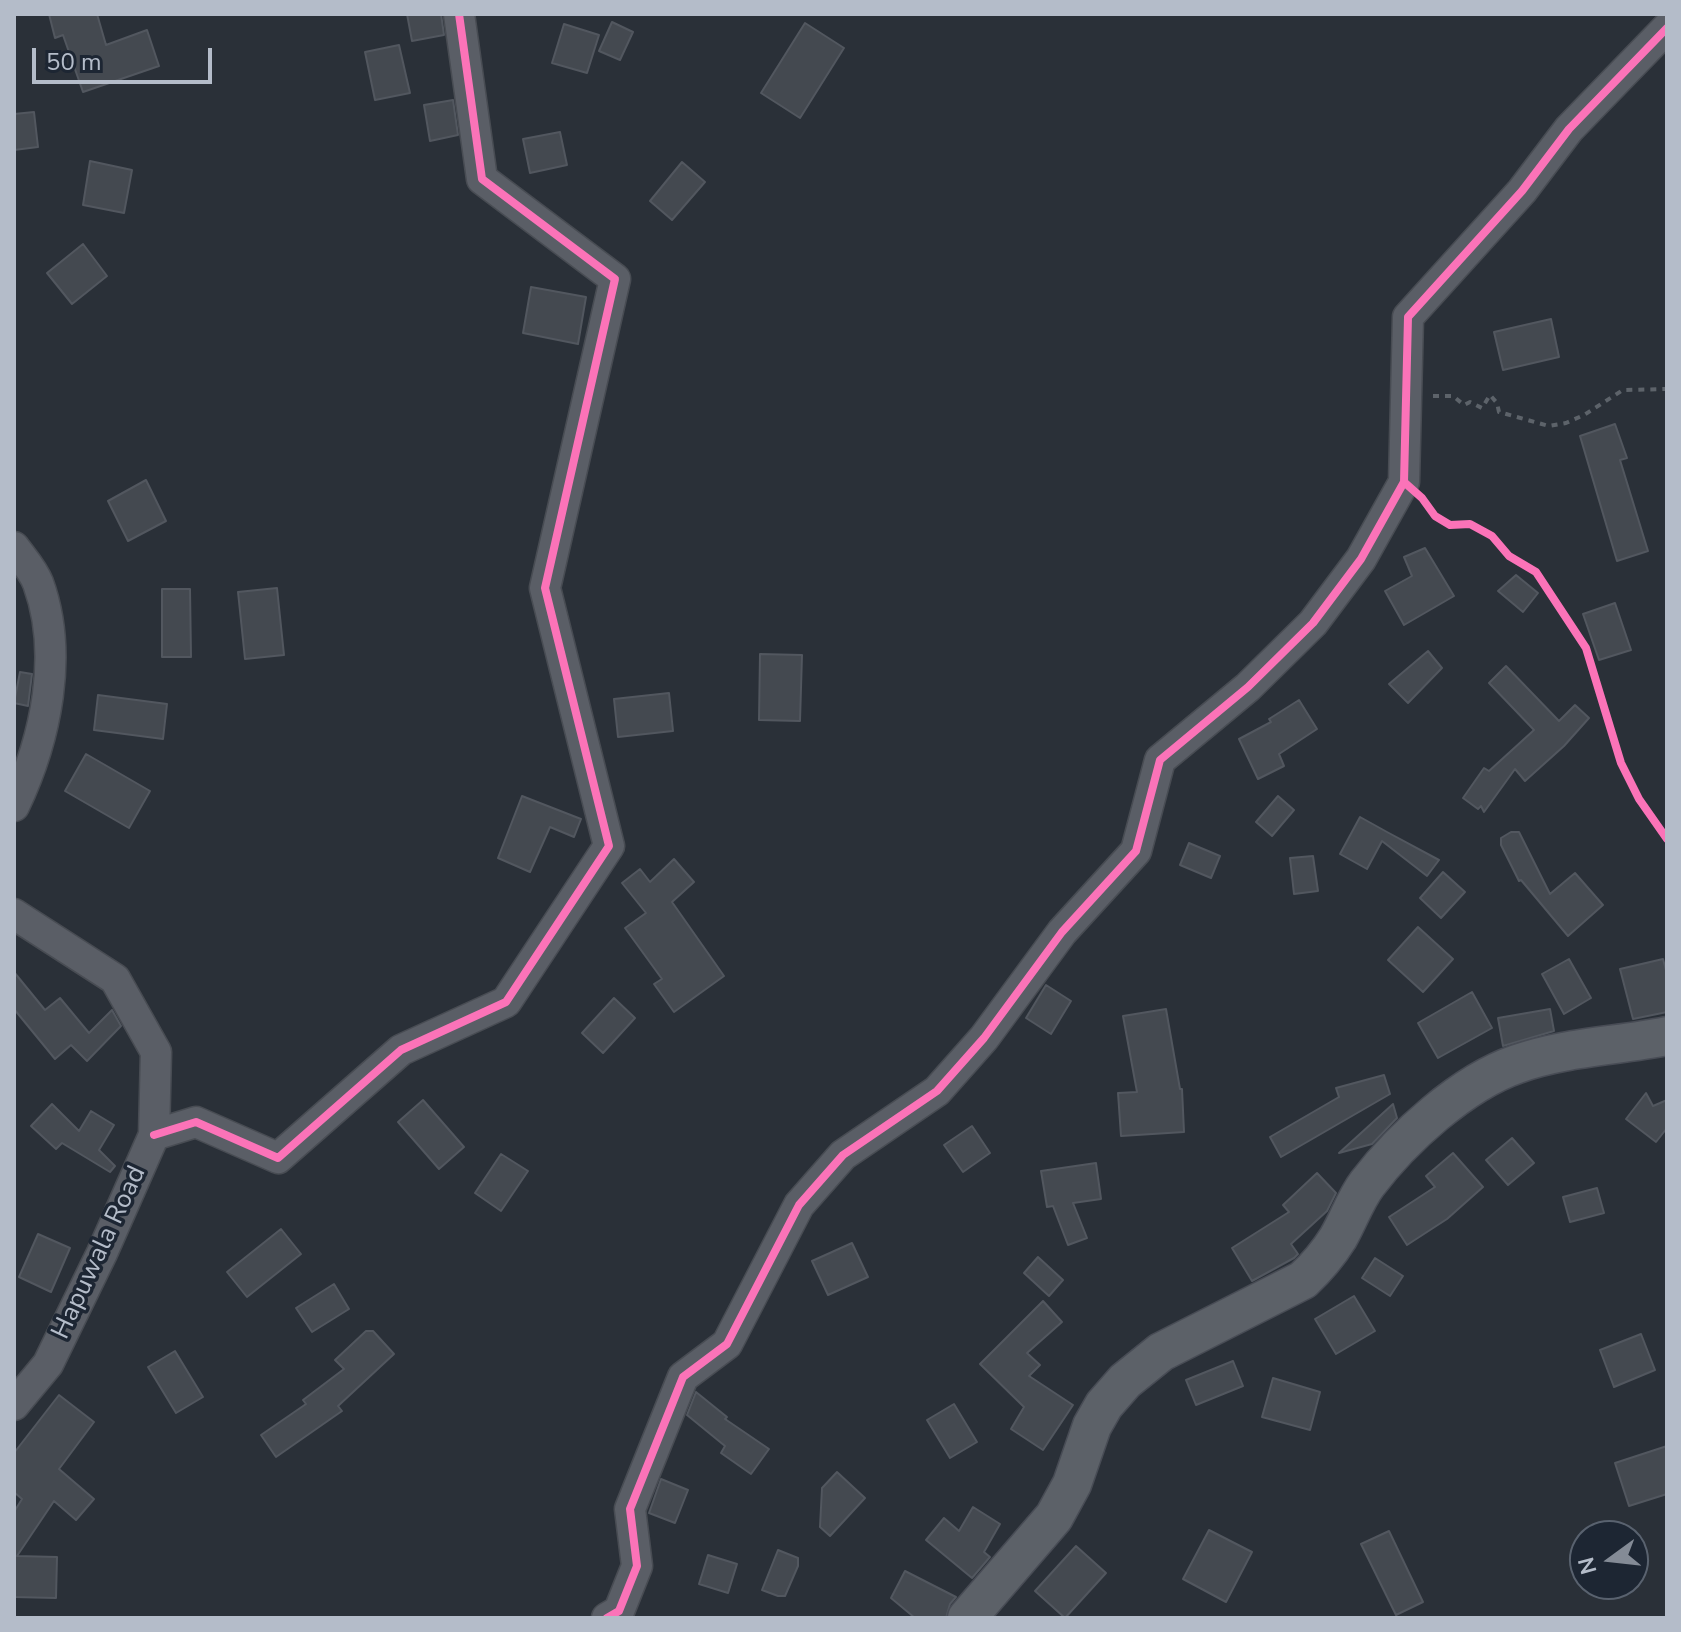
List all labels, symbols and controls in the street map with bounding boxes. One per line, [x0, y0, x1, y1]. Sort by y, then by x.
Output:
scale bar [36, 32, 216, 82]
text: 50 m [46, 46, 102, 78]
street label: Hapuwala Road [46, 1162, 154, 1344]
north arrow [1569, 1520, 1649, 1600]
text: N [1571, 1554, 1604, 1578]

